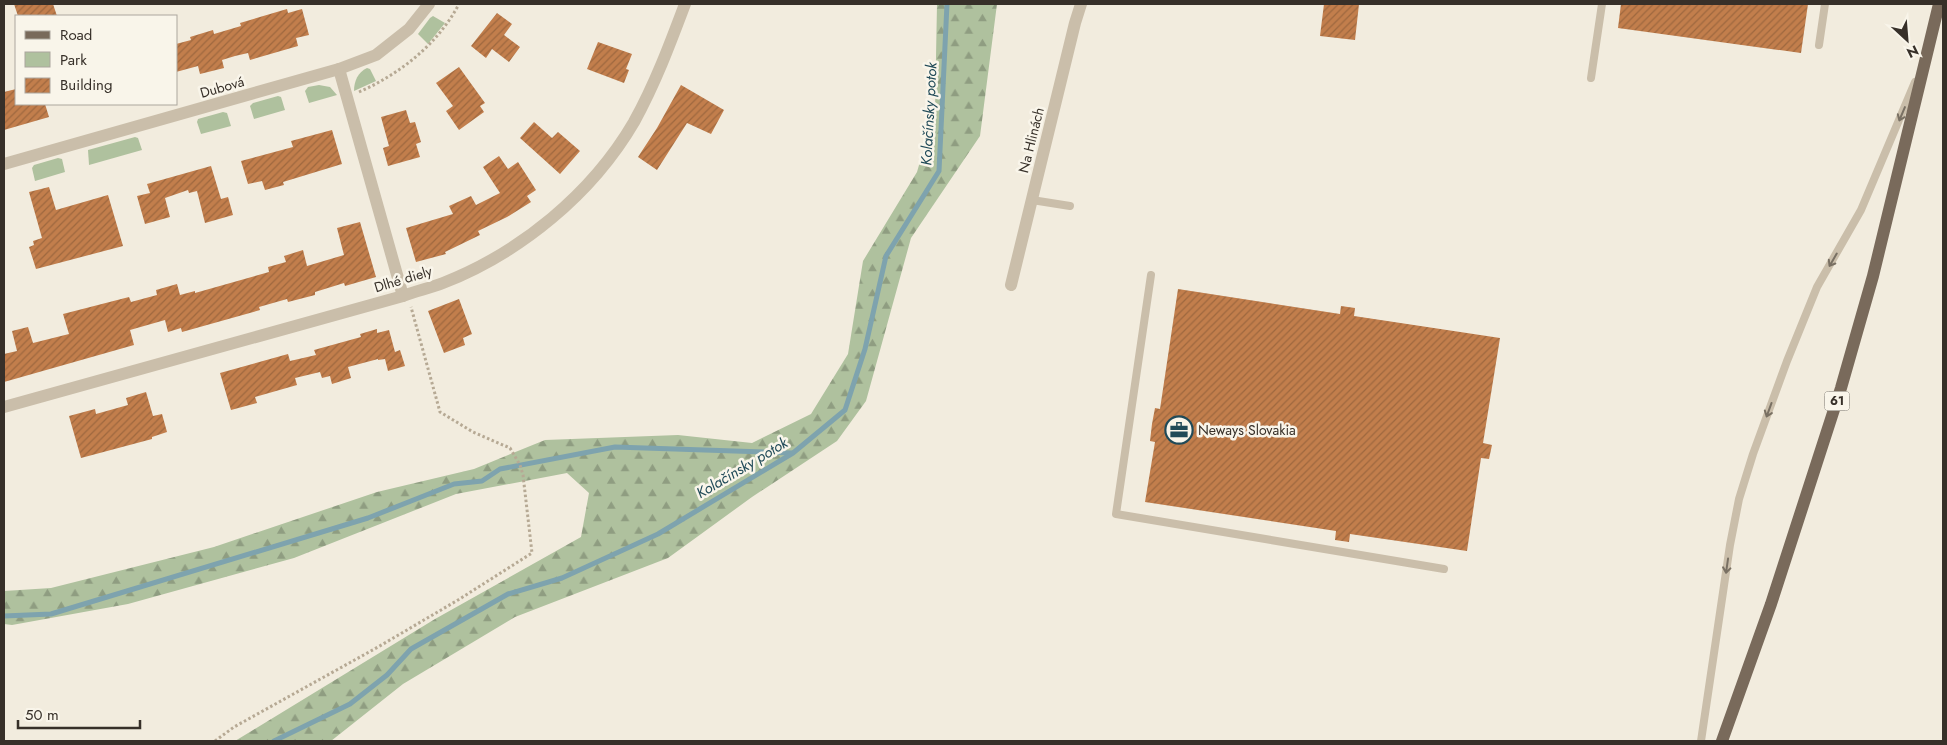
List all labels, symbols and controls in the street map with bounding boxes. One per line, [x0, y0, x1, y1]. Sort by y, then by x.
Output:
legend [15, 15, 178, 105]
north arrow [1882, 15, 1932, 65]
text: Road [60, 24, 92, 46]
text: N [1903, 40, 1922, 63]
text: Park [60, 49, 87, 71]
water label: Kolačínsky potok [915, 61, 943, 166]
street label: Dubová [198, 71, 246, 103]
text: Building [60, 74, 112, 96]
street label: Na Hlinách [1013, 105, 1049, 175]
one-way arrow [1897, 106, 1906, 121]
one-way arrow [1827, 253, 1837, 267]
street label: Dlhé diely [372, 260, 435, 297]
road number: 61 [1824, 392, 1850, 411]
one-way arrow [1764, 401, 1773, 417]
office icon: Neways Slovakia [1164, 415, 1194, 445]
place label: Neways Slovakia [1198, 420, 1296, 440]
water label: Kolačínsky potok [692, 432, 792, 504]
one-way arrow [1721, 558, 1731, 574]
scale bar [18, 698, 140, 730]
text: 50 m [25, 704, 59, 726]

